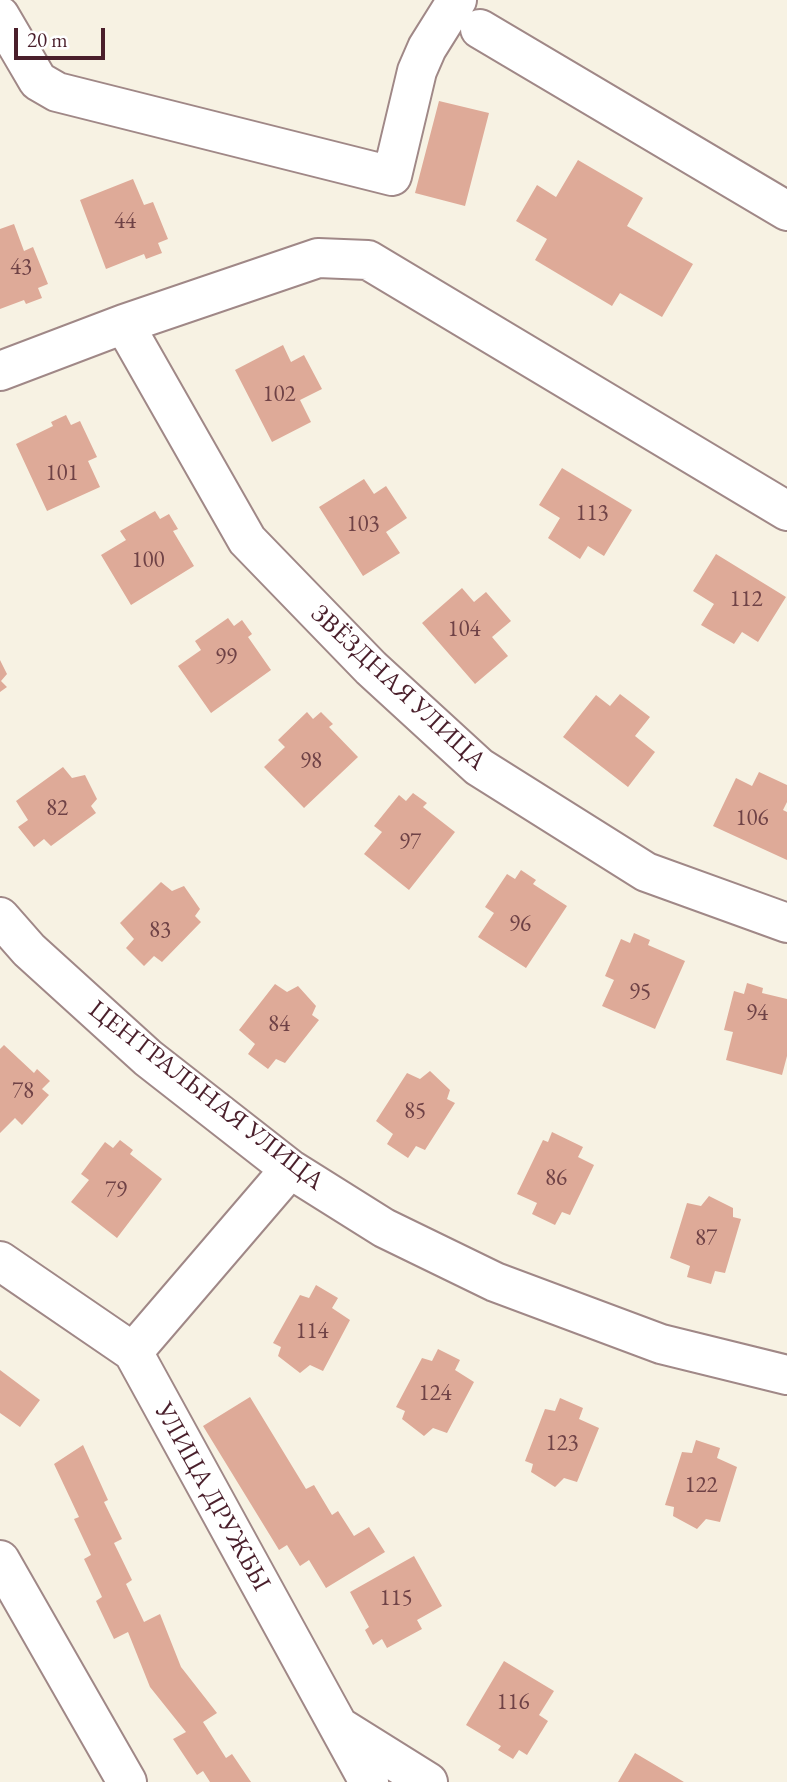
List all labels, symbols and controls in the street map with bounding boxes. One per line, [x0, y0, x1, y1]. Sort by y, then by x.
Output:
scale bar [18, 14, 108, 58]
text: 20 m [27, 26, 68, 53]
house number: 44 [114, 208, 136, 236]
house number: 43 [10, 254, 32, 282]
house number: 102 [262, 381, 296, 409]
house number: 101 [45, 460, 79, 488]
house number: 113 [575, 500, 609, 528]
house number: 103 [346, 511, 380, 539]
house number: 100 [131, 547, 165, 575]
house number: 112 [729, 586, 763, 614]
street label: ЗВЁЗДНАЯ УЛИЦА [304, 599, 492, 777]
house number: 104 [447, 616, 481, 644]
house number: 99 [215, 644, 237, 672]
house number: 98 [300, 748, 322, 776]
house number: 82 [46, 795, 68, 823]
house number: 106 [735, 805, 769, 833]
house number: 97 [399, 829, 421, 857]
house number: 96 [509, 911, 531, 939]
house number: 83 [149, 917, 171, 945]
house number: 95 [629, 979, 651, 1007]
street label: ЦЕНТРАЛЬНАЯ УЛИЦА [82, 994, 330, 1198]
house number: 94 [746, 1000, 768, 1028]
house number: 84 [268, 1011, 290, 1039]
house number: 78 [12, 1078, 34, 1106]
house number: 85 [404, 1098, 426, 1126]
house number: 86 [545, 1165, 567, 1193]
house number: 79 [105, 1177, 127, 1205]
house number: 87 [695, 1225, 717, 1253]
house number: 114 [295, 1318, 329, 1346]
house number: 124 [418, 1380, 452, 1408]
street label: УЛИЦА ДРУЖБЫ [147, 1397, 277, 1597]
house number: 123 [545, 1430, 579, 1458]
house number: 122 [684, 1472, 718, 1500]
house number: 115 [379, 1585, 413, 1613]
house number: 116 [496, 1689, 530, 1717]

